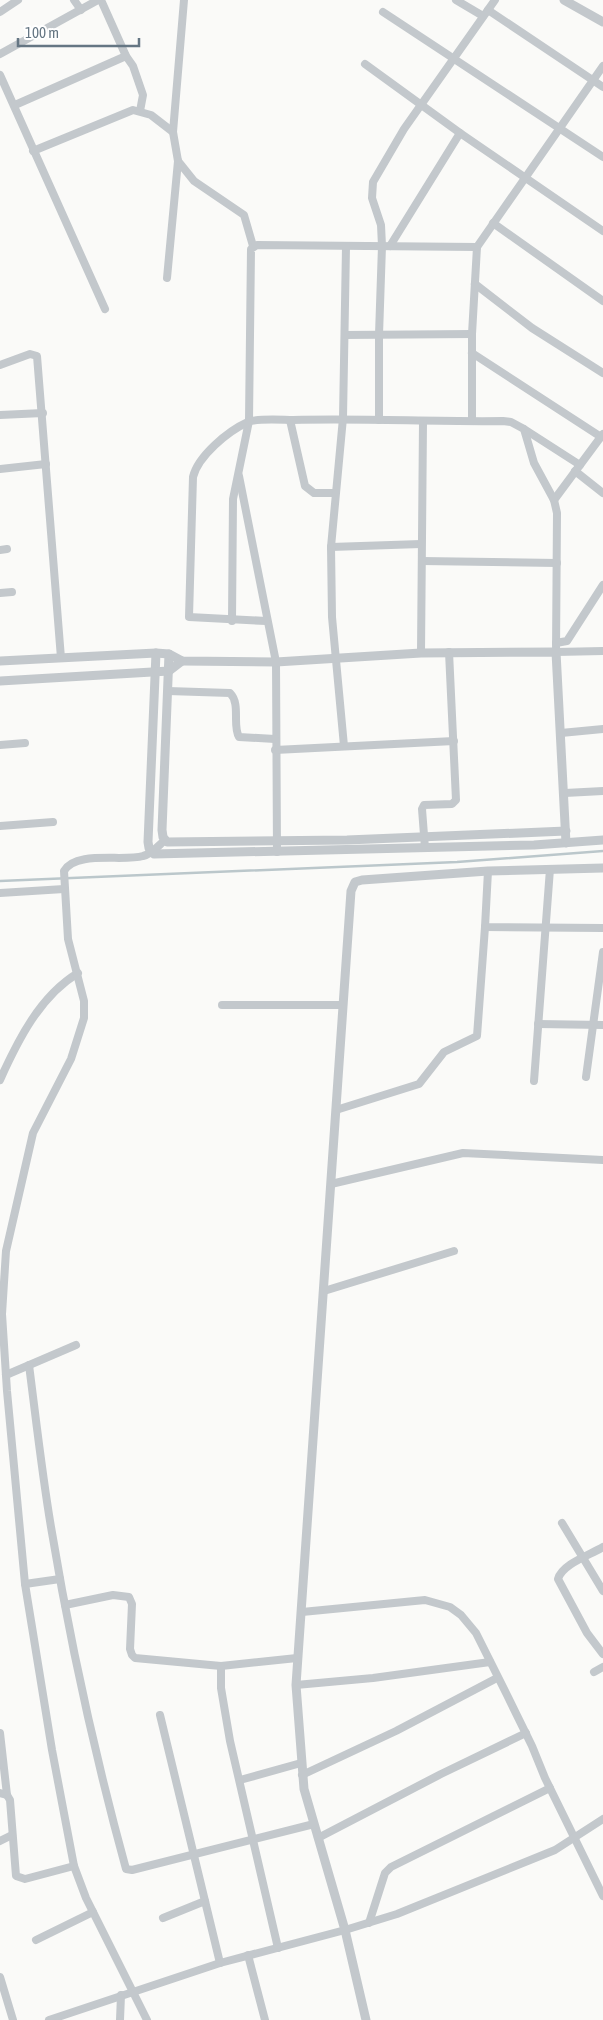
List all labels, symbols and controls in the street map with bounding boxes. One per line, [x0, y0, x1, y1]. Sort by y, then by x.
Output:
scale bar [18, 15, 139, 47]
text: 100 m [25, 24, 59, 41]

